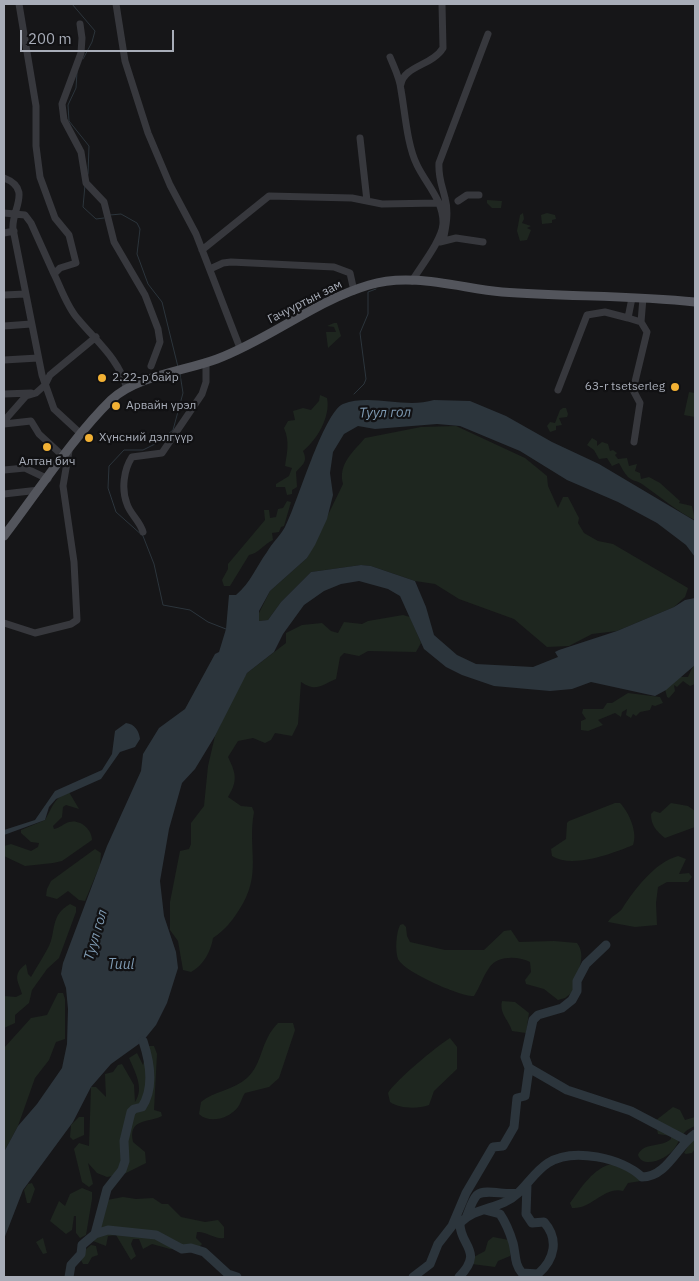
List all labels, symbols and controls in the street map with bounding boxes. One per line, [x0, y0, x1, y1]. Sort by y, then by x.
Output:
scale bar [22, 20, 176, 52]
text: 200 m [28, 29, 72, 48]
street label: Гачууртын зам [265, 277, 345, 327]
place label: 2.22-р байр [112, 371, 179, 385]
marker: 2.22-р байр [96, 372, 108, 384]
place label: 63-r tsetserleg [585, 380, 665, 394]
marker: 63-r tsetserleg [669, 381, 681, 393]
place label: Арвайн үрэл [126, 399, 196, 413]
marker: Арвайн үрэл [110, 400, 122, 412]
water label: Туул гол [359, 404, 411, 422]
place label: Хүнсний дэлгүүр [99, 431, 193, 445]
marker: Хүнсний дэлгүүр [83, 432, 95, 444]
marker: Алтан бич [41, 441, 53, 453]
place label: Алтан бич [19, 455, 75, 469]
water label: Туул гол [81, 908, 111, 962]
water label: Tuul [108, 957, 134, 973]

